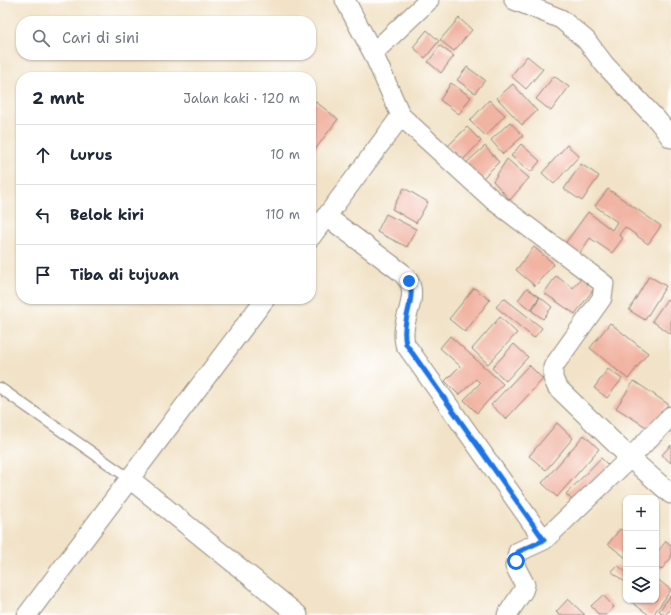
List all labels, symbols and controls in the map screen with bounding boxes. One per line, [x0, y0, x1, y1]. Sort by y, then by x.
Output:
search box [16, 16, 316, 60]
icon: search [30, 27, 52, 49]
text: Cari di sini [62, 28, 139, 48]
text: 2 mnt [32, 87, 85, 109]
text: Jalan kaki · 120 m [183, 90, 300, 107]
icon: ahead [32, 144, 54, 166]
text: Lurus [70, 145, 112, 165]
text: 10 m [270, 146, 300, 163]
icon: left [32, 204, 54, 226]
text: Belok kiri [70, 205, 144, 225]
text: 110 m [265, 206, 300, 223]
icon: arrive [32, 264, 54, 286]
text: Tiba di tujuan [70, 265, 179, 285]
route end [400, 272, 418, 290]
map controls [623, 495, 659, 603]
button: + [623, 495, 659, 531]
button: − [623, 531, 659, 567]
route start [507, 552, 525, 570]
button: layers [623, 567, 659, 603]

